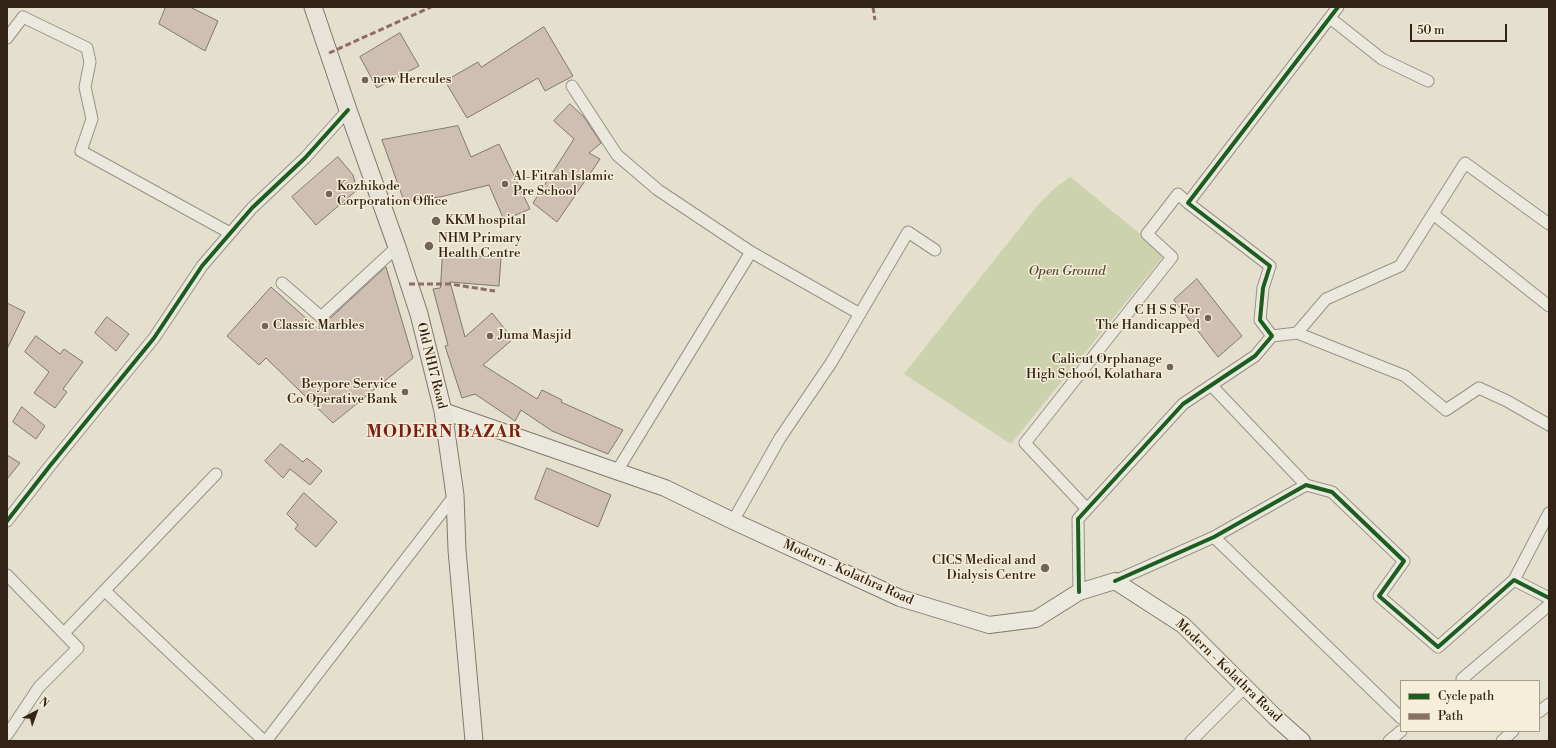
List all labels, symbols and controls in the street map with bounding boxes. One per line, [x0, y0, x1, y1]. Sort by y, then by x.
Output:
scale bar [1412, 16, 1509, 42]
text: 50 m [1417, 23, 1445, 38]
place label: new Hercules [373, 72, 451, 88]
marker: new Hercules [360, 75, 370, 85]
place label: Al-Fitrah Islamic Pre School [513, 169, 614, 200]
place label: Kozhikode Corporation Office [337, 179, 448, 210]
marker: Al-Fitrah Islamic Pre School [500, 179, 510, 189]
marker: Kozhikode Corporation Office [324, 189, 334, 199]
place label: KKM hospital [445, 213, 526, 229]
marker: KKM hospital [430, 215, 442, 227]
place label: NHM Primary Health Centre [438, 231, 522, 262]
marker: NHM Primary Health Centre [423, 240, 435, 252]
park label: Open Ground [1028, 264, 1106, 280]
place label: C H S S For The Handicapped [1096, 303, 1200, 334]
marker: C H S S For The Handicapped [1203, 313, 1213, 323]
place label: Classic Marbles [273, 318, 364, 334]
marker: Classic Marbles [260, 321, 270, 331]
street label: Old NH17 Road [413, 321, 449, 411]
place label: Juma Masjid [498, 328, 571, 344]
marker: Juma Masjid [485, 331, 495, 341]
place label: Calicut Orphanage High School, Kolathara [1026, 352, 1162, 383]
marker: Calicut Orphanage High School, Kolathara [1165, 362, 1175, 372]
place label: Beypore Service Co Operative Bank [287, 377, 397, 408]
marker: Beypore Service Co Operative Bank [400, 387, 410, 397]
district label: MODERN BAZAR [366, 423, 522, 443]
street label: Modern - Kolathra Road [780, 537, 916, 609]
place label: CICS Medical and Dialysis Centre [932, 553, 1036, 584]
marker: CICS Medical and Dialysis Centre [1039, 562, 1051, 574]
street label: Modern - Kolathra Road [1172, 616, 1284, 726]
legend [1400, 680, 1540, 732]
text: Cycle path [1438, 689, 1494, 704]
north arrow [16, 692, 56, 732]
text: N [36, 695, 52, 711]
text: Path [1438, 709, 1463, 724]

